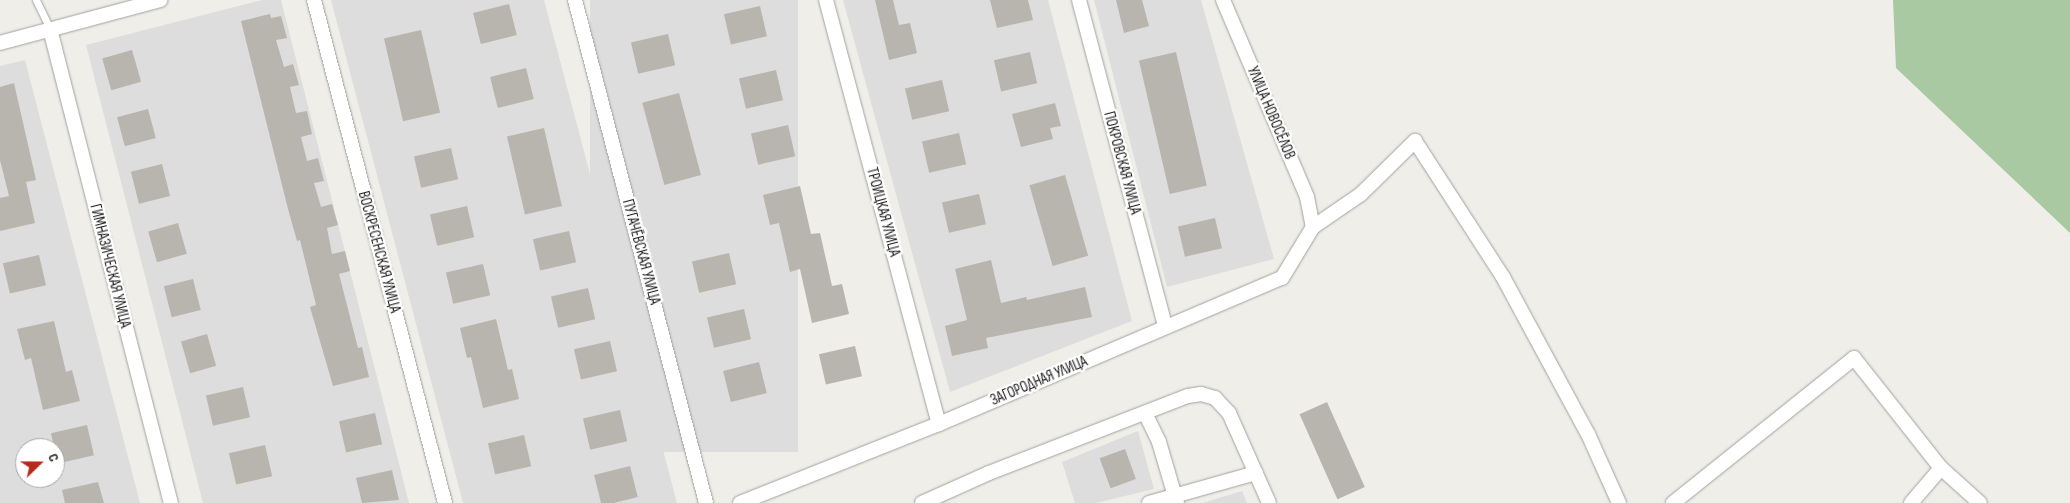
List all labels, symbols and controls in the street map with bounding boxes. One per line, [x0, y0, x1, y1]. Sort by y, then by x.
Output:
street label: УЛИЦА НОВОСЁЛОВ [1243, 64, 1299, 162]
street label: ПОКРОВСКАЯ УЛИЦА [1100, 110, 1144, 216]
street label: ТРОИЦКАЯ УЛИЦА [862, 166, 904, 258]
street label: ВОСКРЕСЕНСКАЯ УЛИЦА [354, 189, 404, 315]
street label: ПУГАЧЁВСКАЯ УЛИЦА [618, 197, 664, 307]
street label: ГИМНАЗИЧЕСКАЯ УЛИЦА [86, 202, 134, 330]
street label: ЗАГОРОДНАЯ УЛИЦА [988, 352, 1090, 410]
north arrow [15, 438, 65, 488]
text: С [44, 451, 63, 464]

